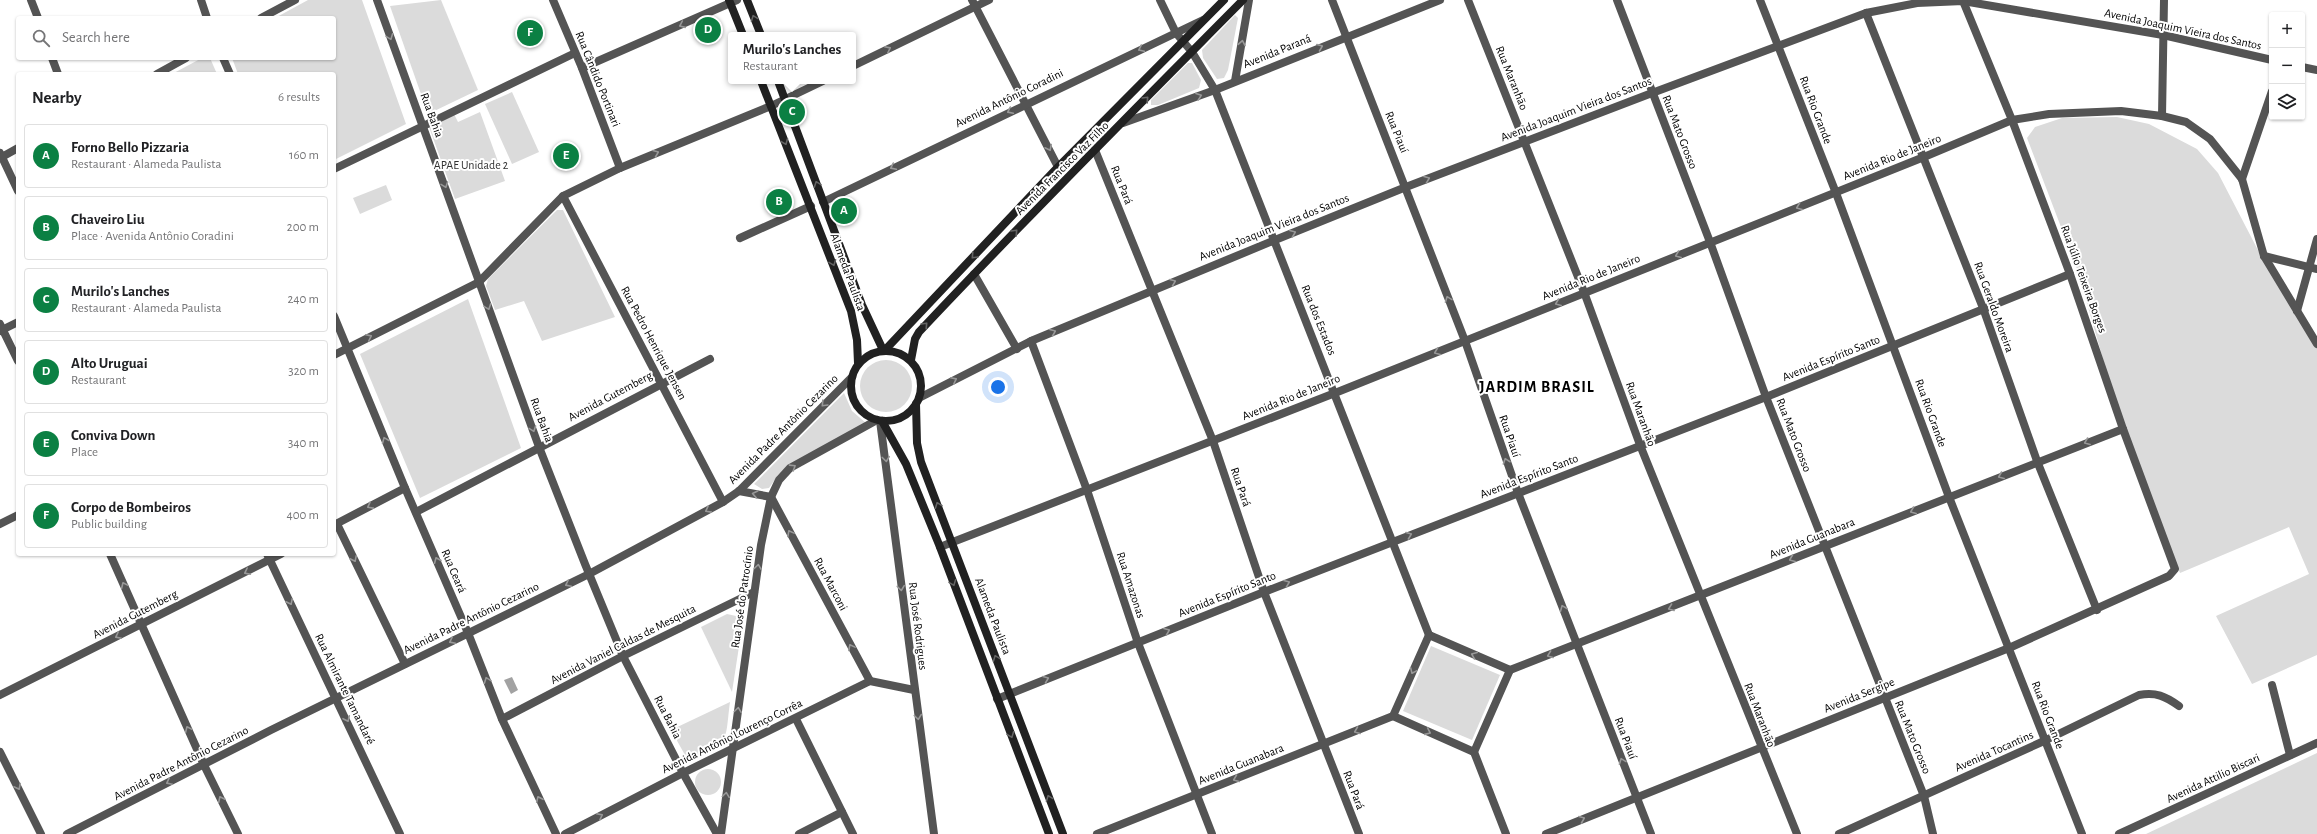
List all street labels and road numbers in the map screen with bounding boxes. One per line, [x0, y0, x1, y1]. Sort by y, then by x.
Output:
street label: Avenida Joaquim Vieira dos Santos [2103, 6, 2263, 52]
street label: Rua Cândido Portinari [573, 30, 623, 128]
street label: Avenida Paraná [1241, 32, 1313, 70]
street label: Rua Maranhão [1494, 44, 1530, 112]
street label: Avenida Antônio Coradini [953, 67, 1065, 129]
street label: Rua Rio Grande [1798, 74, 1834, 146]
street label: Avenida Joaquim Vieira dos Santos [1499, 75, 1653, 143]
street label: Rua Bahia [418, 91, 446, 139]
street label: Rua Mato Grosso [1660, 93, 1700, 171]
street label: Rua Piauí [1383, 109, 1411, 155]
street label: Avenida Francisco Vaz Filho [1013, 119, 1111, 217]
street label: Avenida Rio de Janeiro [1841, 132, 1943, 182]
street label: Rua Pará [1109, 164, 1135, 207]
street label: Avenida Joaquim Vieira dos Santos [1197, 191, 1351, 263]
street label: Rua Júlio Teixeira Borges [2059, 224, 2109, 334]
street label: Alameda Paulista [828, 232, 868, 313]
street label: Avenida Rio de Janeiro [1540, 252, 1642, 302]
street label: Rua Geraldo Moreira [1972, 260, 2016, 354]
street label: Rua dos Estados [1299, 283, 1339, 357]
street label: Rua Pedro Henrique Jensen [619, 284, 689, 402]
street label: Avenida Espírito Santo [1780, 333, 1882, 383]
street label: Avenida Gutemberg [566, 369, 654, 423]
street label: Avenida Padre Antônio Cezarino [726, 372, 840, 486]
street label: Avenida Rio de Janeiro [1240, 372, 1342, 422]
street label: Rua Rio Grande [1913, 377, 1949, 449]
street label: Rua Maranhão [1624, 380, 1658, 448]
street label: Rua Bahia [528, 396, 556, 444]
street label: Rua Mato Grosso [1774, 396, 1814, 474]
street label: Rua Piauí [1497, 413, 1523, 459]
street label: Avenida Espírito Santo [1478, 452, 1580, 500]
street label: Rua Pará [1229, 466, 1253, 509]
street label: Avenida Guanabara [1768, 515, 1857, 561]
street label: Rua José do Patrocínio [729, 545, 755, 649]
street label: Rua Ceará [439, 547, 469, 595]
street label: Rua Amazonas [1115, 550, 1147, 620]
street label: Rua Marconi [812, 555, 850, 613]
street label: Avenida Espírito Santo [1176, 569, 1278, 619]
street label: Alameda Paulista [973, 576, 1013, 657]
street label: Avenida Padre Antônio Cezarino [401, 580, 541, 656]
street label: Rua José Rodrigues [907, 581, 929, 671]
street label: Avenida Gutemberg [91, 587, 179, 641]
street label: Avenida Vaniel Caldas de Mesquita [548, 602, 698, 686]
street label: Rua Almirante Tamandaré [313, 632, 377, 746]
street label: Avenida Sergipe [1822, 675, 1896, 715]
street label: Rua Rio Grande [2030, 679, 2066, 751]
street label: Rua Maranhão [1742, 681, 1778, 749]
street label: Rua Bahia [652, 693, 684, 741]
street label: Avenida Antônio Lourenço Corrêa [660, 696, 805, 775]
street label: Rua Mato Grosso [1893, 699, 1933, 775]
street label: Rua Piauí [1613, 715, 1639, 761]
street label: Avenida Padre Antônio Cezarino [112, 724, 250, 802]
street label: Avenida Tocantins [1953, 728, 2035, 774]
street label: Avenida Guanabara [1197, 741, 1286, 787]
street label: Avenida Attilio Biscari [2164, 751, 2262, 805]
street label: Rua Pará [1341, 769, 1367, 812]

